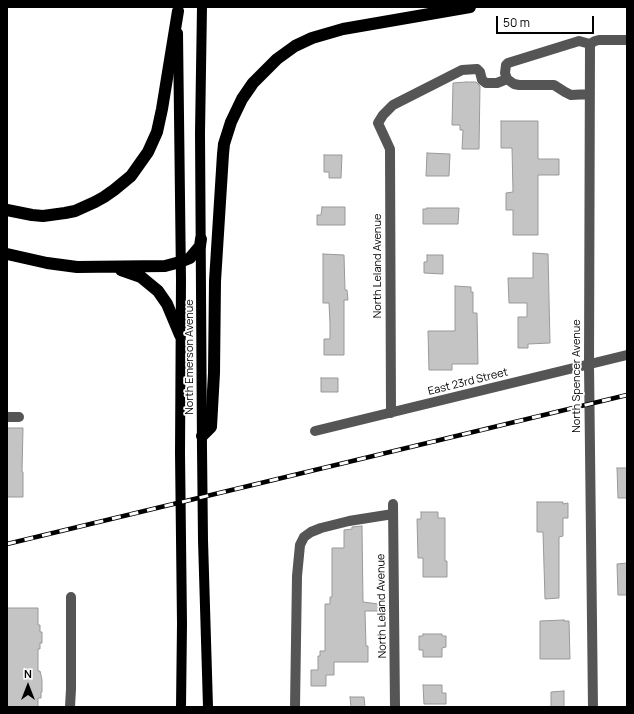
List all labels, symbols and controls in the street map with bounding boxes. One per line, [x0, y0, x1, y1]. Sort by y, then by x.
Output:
scale bar [498, 8, 596, 34]
text: 50 m [503, 14, 530, 31]
street label: North Leland Avenue [371, 214, 385, 318]
street label: North Emerson Avenue [183, 299, 197, 415]
street label: North Spencer Avenue [570, 319, 584, 433]
street label: East 23rd Street [427, 366, 509, 398]
street label: North Leland Avenue [374, 554, 390, 658]
north arrow [8, 666, 48, 706]
text: N [24, 666, 32, 681]

